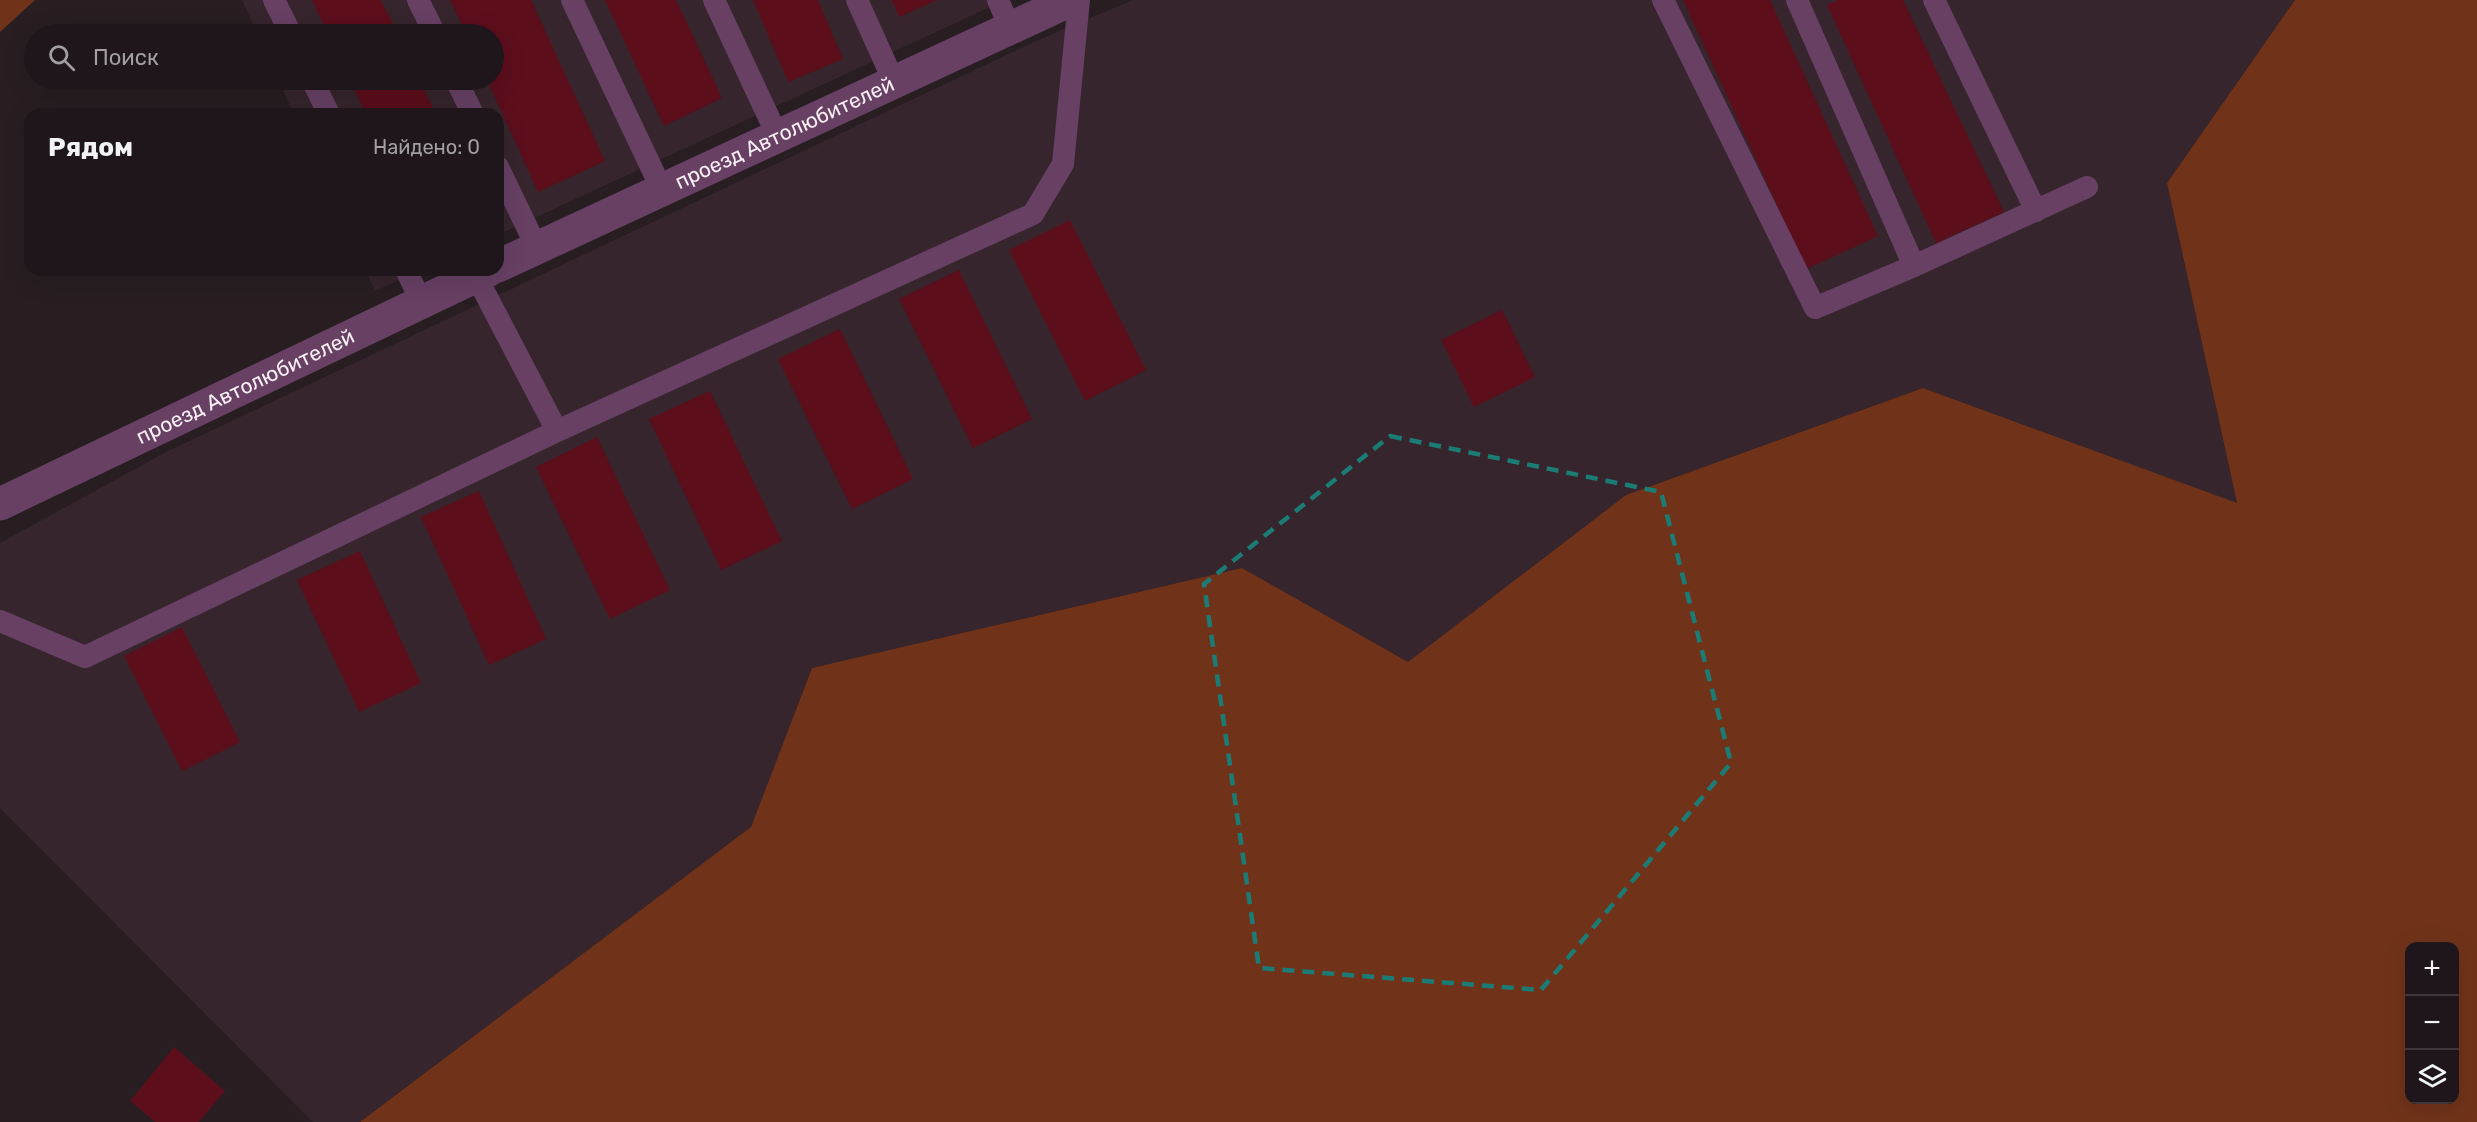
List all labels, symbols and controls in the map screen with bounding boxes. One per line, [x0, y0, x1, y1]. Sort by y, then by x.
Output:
search box [24, 24, 504, 90]
icon: search [45, 41, 78, 74]
text: Поиск [93, 44, 159, 71]
street label: проезд Автолюбителей [671, 71, 898, 194]
text: Рядом [48, 132, 133, 163]
text: Найдено: 0 [373, 135, 480, 159]
street label: проезд Автолюбителей [132, 323, 358, 449]
map controls [2405, 942, 2459, 1104]
button: + [2405, 942, 2459, 996]
button: − [2405, 996, 2459, 1050]
button: layers [2405, 1050, 2459, 1104]

